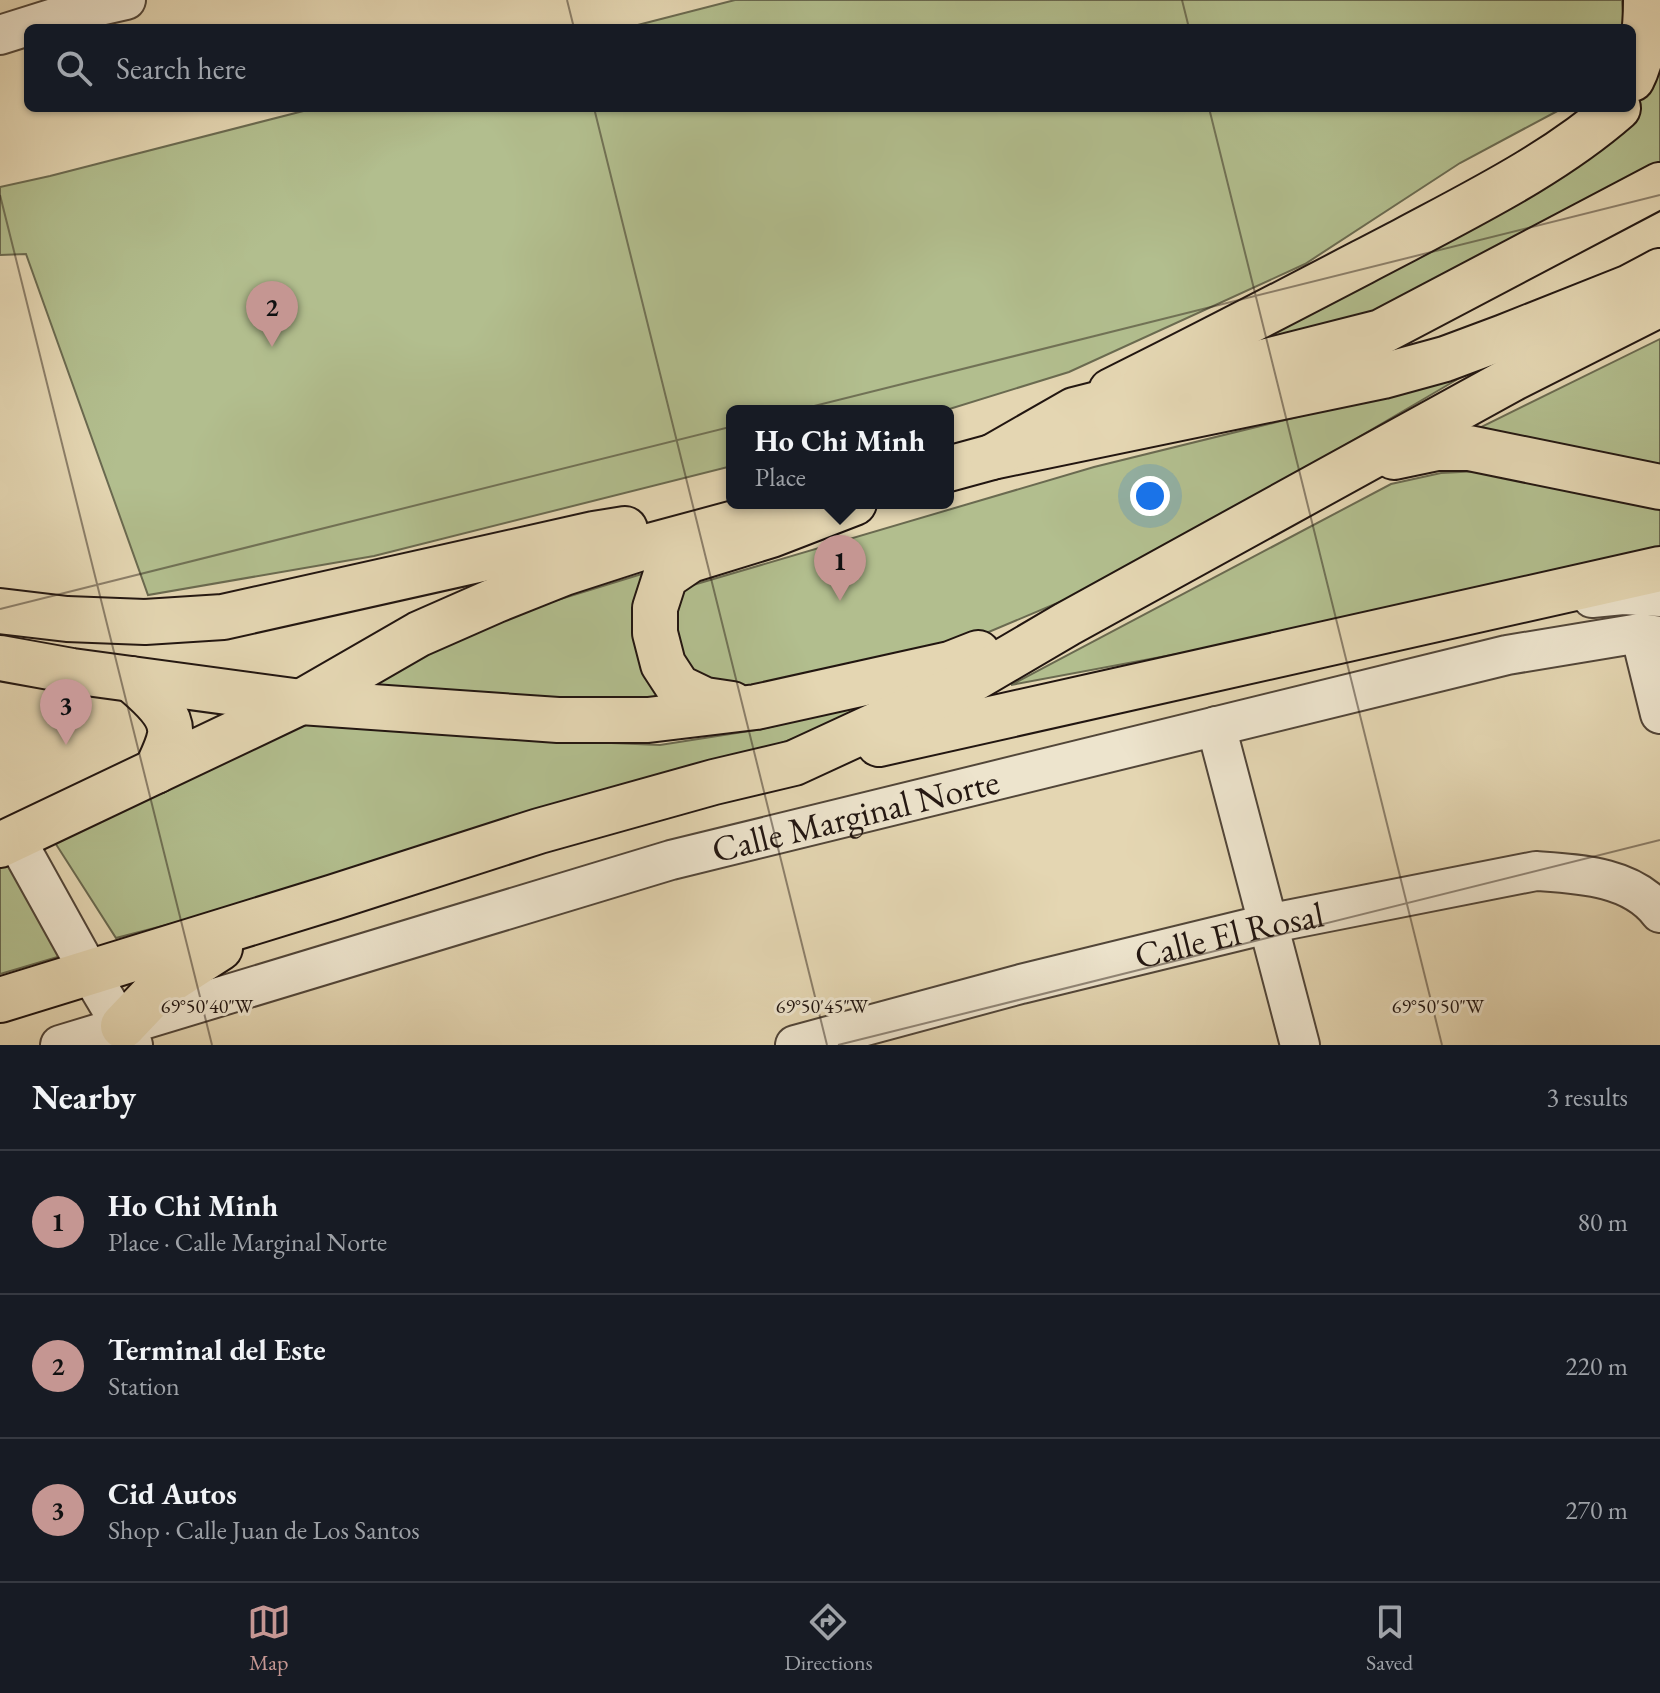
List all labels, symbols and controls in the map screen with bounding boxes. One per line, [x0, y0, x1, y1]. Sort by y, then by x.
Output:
search box [24, 24, 1636, 112]
icon: search [52, 46, 96, 90]
text: Search here [116, 49, 246, 88]
pin: 2 [246, 281, 298, 347]
popup [726, 405, 954, 509]
text: Ho Chi Minh [755, 421, 925, 460]
text: Place [755, 460, 806, 494]
your location [1130, 476, 1170, 516]
pin: 1 [814, 535, 866, 601]
pin: 3 [40, 679, 92, 745]
street label: Calle Marginal Norte [707, 757, 1004, 873]
street label: Calle El Rosal [1130, 890, 1328, 979]
text: 69°50'40"W [161, 993, 254, 1019]
text: 69°50'45"W [776, 993, 869, 1019]
text: 69°50'50"W [1392, 993, 1485, 1019]
text: Nearby [32, 1075, 136, 1119]
text: 3 results [1547, 1080, 1628, 1114]
text: Ho Chi Minh [108, 1186, 278, 1225]
text: 1 [51, 1205, 65, 1239]
text: 80 m [1578, 1205, 1628, 1239]
text: Place · Calle Marginal Norte [108, 1225, 387, 1259]
text: Terminal del Este [108, 1330, 326, 1369]
text: 2 [51, 1349, 65, 1383]
text: 220 m [1565, 1349, 1628, 1383]
text: Station [108, 1369, 180, 1403]
text: Cid Autos [108, 1474, 237, 1513]
text: 3 [51, 1493, 65, 1527]
text: 270 m [1565, 1493, 1628, 1527]
text: Shop · Calle Juan de Los Santos [108, 1513, 420, 1547]
tab: Map [247, 1600, 291, 1677]
tab: Directions [784, 1600, 873, 1677]
tab: Saved [1366, 1600, 1413, 1677]

